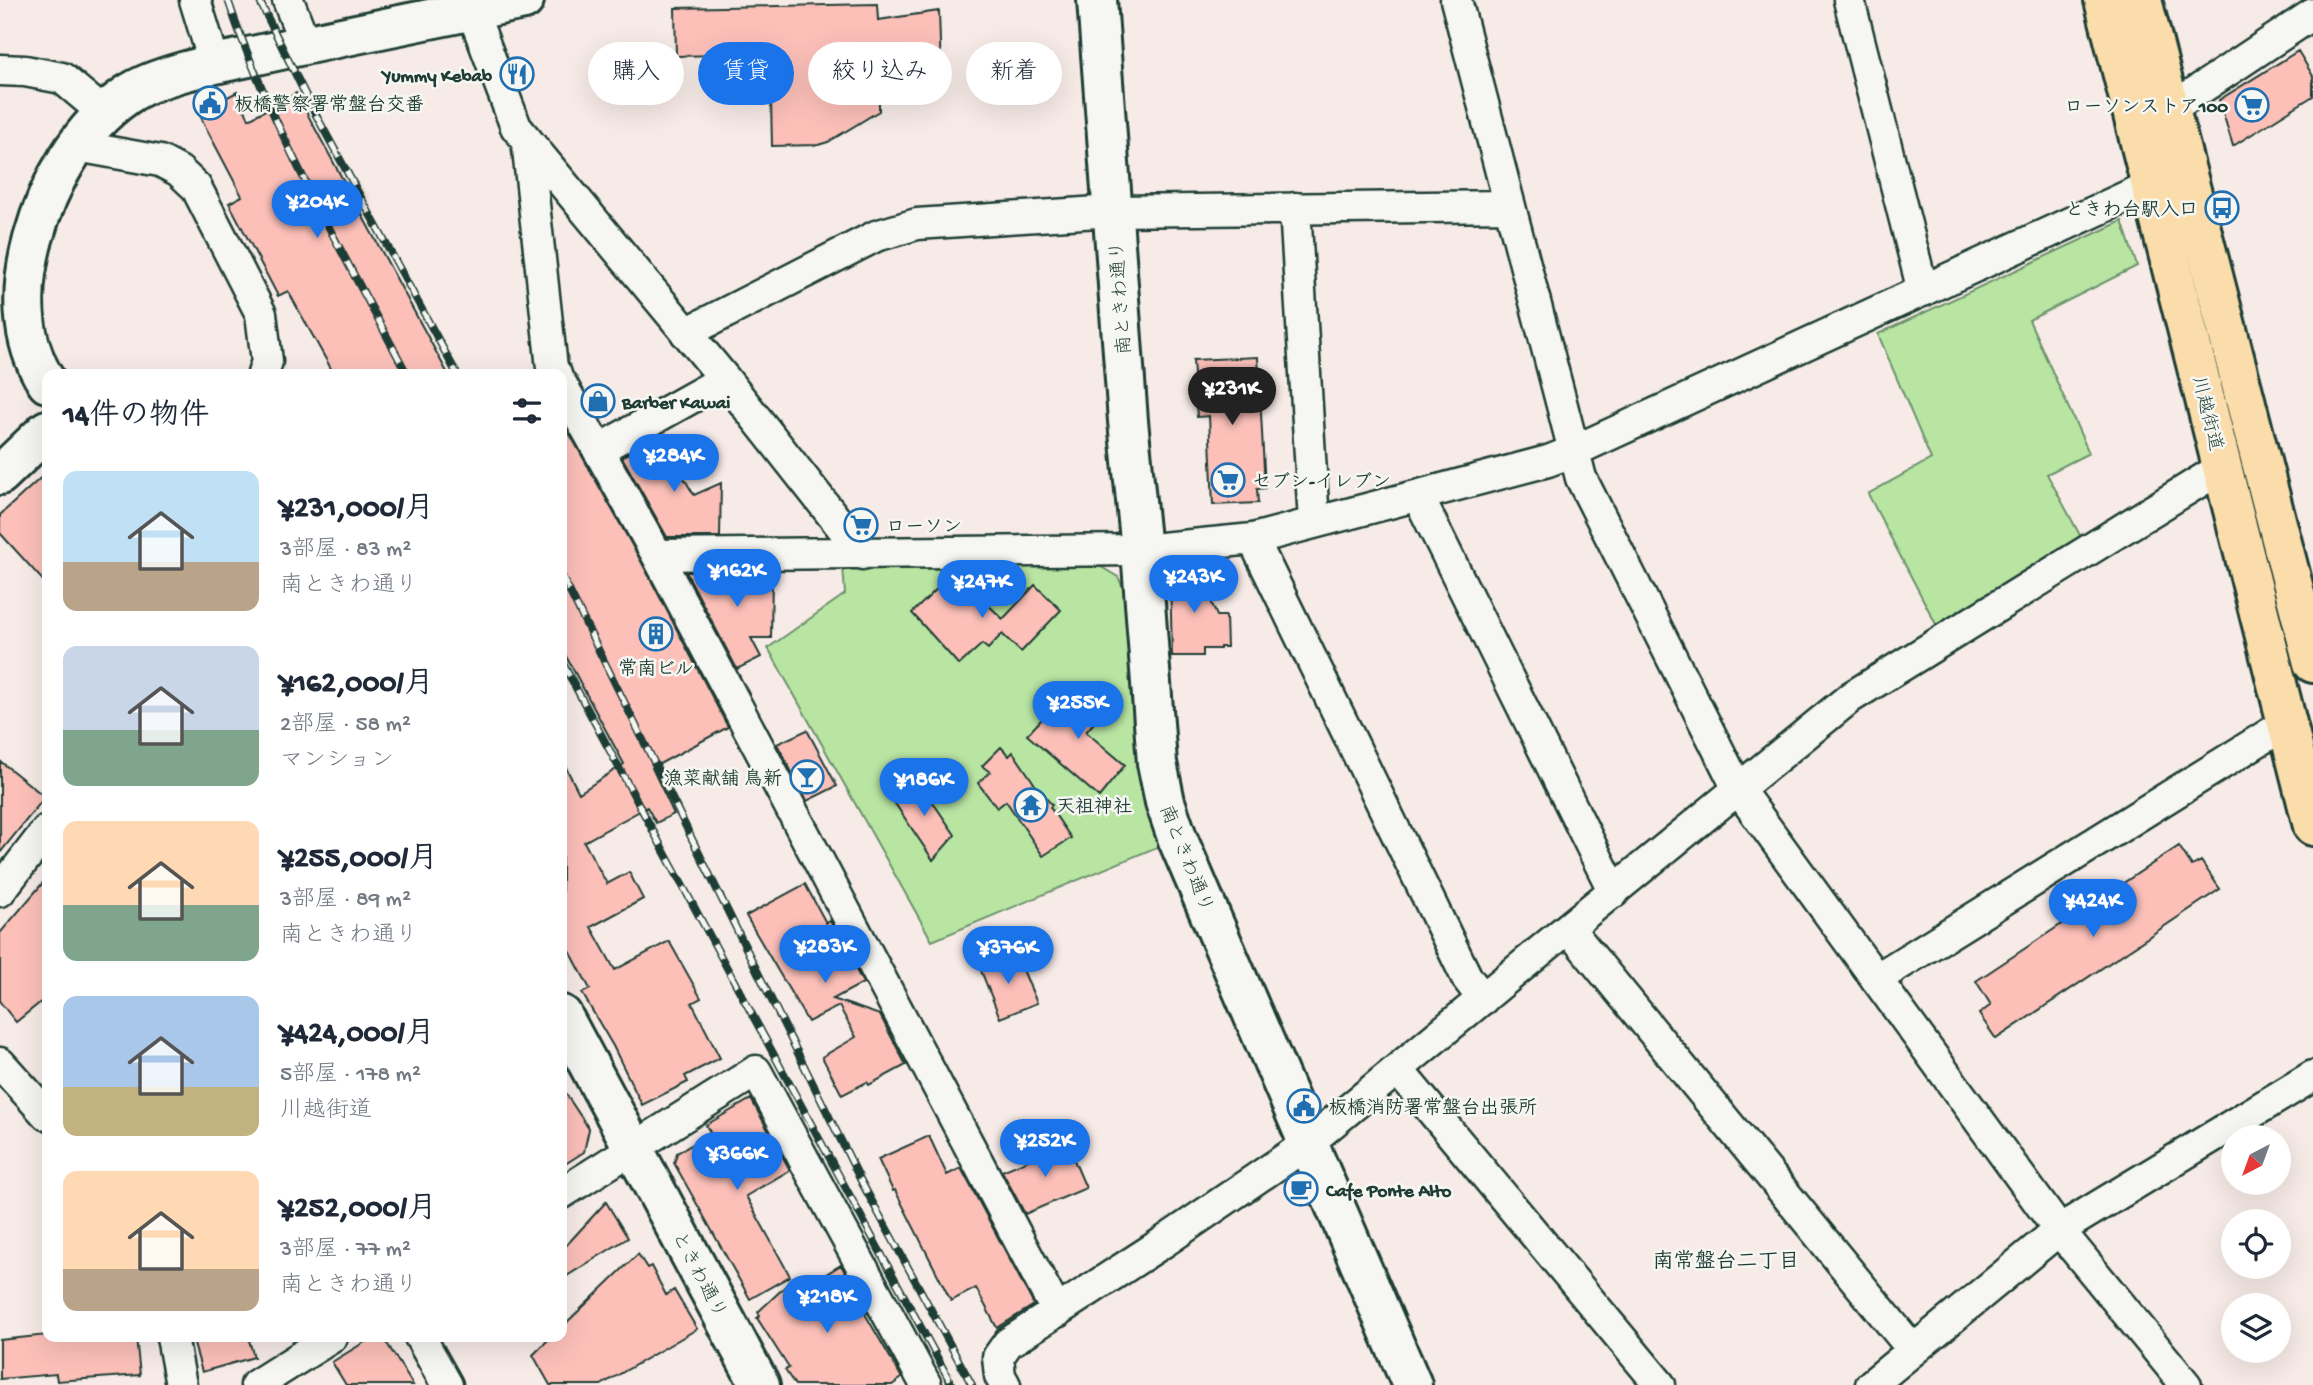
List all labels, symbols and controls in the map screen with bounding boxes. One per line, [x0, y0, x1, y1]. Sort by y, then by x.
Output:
chip: 購入 [588, 42, 684, 105]
chip: 賃貸 [698, 42, 794, 105]
chip: 絞り込み [808, 42, 952, 105]
chip: 新着 [966, 42, 1062, 105]
restaurant icon: Yummy Kebab [498, 55, 536, 93]
place label: Yummy Kebab [381, 66, 492, 89]
public building icon: 板橋警察署常盤台交番 [191, 84, 229, 122]
supermarket icon: ローソンストア100 [2233, 86, 2271, 124]
place label: 板橋警察署常盤台交番 [234, 94, 424, 118]
place label: ローソンストア100 [2064, 97, 2228, 120]
pin: ¥204K [268, 180, 366, 240]
text: ¥204K [288, 189, 346, 216]
bus stop icon: ときわ台駅入口 [2203, 189, 2241, 227]
place label: ときわ台駅入口 [2065, 199, 2198, 223]
street label: 南ときわ通り [1106, 240, 1138, 355]
pin: ¥231K [1183, 368, 1281, 427]
street label: 川越街道 [2185, 374, 2227, 454]
text: ¥231K [1204, 376, 1260, 403]
shop icon: Barber Kawai [579, 382, 617, 420]
icon: filters [508, 392, 546, 430]
place label: Barber Kawai [621, 393, 730, 416]
text: 14件の物件 [63, 400, 209, 435]
pin: ¥284K [625, 434, 723, 494]
text: ¥284K [645, 443, 703, 470]
supermarket icon: セブン-イレブン [1209, 461, 1247, 499]
place label: セブン-イレブン [1252, 472, 1391, 495]
text: ¥231,000/月 [280, 493, 434, 528]
icon: home [119, 499, 203, 583]
supermarket icon: ローソン [842, 506, 880, 544]
place label: ローソン [886, 517, 962, 540]
text: 3部屋 · 83 m² [280, 537, 411, 564]
pin: ¥162K [688, 550, 786, 609]
pin: ¥243K [1145, 556, 1243, 615]
text: ¥162K [709, 558, 765, 585]
pin: ¥247K [933, 560, 1031, 620]
text: ¥243K [1165, 564, 1223, 591]
text: ¥247K [953, 569, 1011, 596]
text: 南ときわ通り [280, 573, 418, 600]
building icon: 常南ビル [637, 615, 675, 653]
place label: 常南ビル [618, 658, 694, 682]
text: ¥162,000/月 [280, 668, 434, 703]
icon: home [119, 674, 203, 758]
pin: ¥255K [1029, 682, 1127, 741]
text: ¥255K [1049, 690, 1107, 717]
text: 2部屋 · 58 m² [280, 712, 411, 739]
text: マンション [280, 748, 394, 775]
bar icon: 漁菜献舗 鳥新 [788, 758, 826, 796]
pin: ¥186K [875, 758, 973, 818]
text: ¥186K [896, 767, 952, 794]
place label: 漁菜献舗 鳥新 [664, 768, 782, 792]
temple icon: 天祖神社 [1012, 786, 1050, 824]
place label: 天祖神社 [1056, 796, 1132, 820]
street label: 南ときわ通り [1153, 802, 1218, 916]
text: ¥255,000/月 [280, 843, 438, 878]
icon: home [119, 849, 203, 933]
pin: ¥424K [2044, 880, 2142, 939]
text: 3部屋 · 89 m² [280, 887, 411, 914]
text: ¥424K [2065, 888, 2121, 915]
text: 南ときわ通り [280, 923, 418, 950]
pin: ¥283K [776, 926, 874, 985]
pin: ¥376K [959, 926, 1057, 986]
text: ¥283K [795, 934, 855, 961]
text: ¥376K [979, 935, 1037, 962]
text: ¥424,000/月 [280, 1018, 435, 1053]
icon: home [119, 1024, 203, 1108]
text: 5部屋 · 178 m² [280, 1062, 421, 1089]
public building icon: 板橋消防署常盤台出張所 [1285, 1087, 1323, 1125]
place label: 板橋消防署常盤台出張所 [1328, 1097, 1537, 1121]
text: 川越街道 [280, 1098, 372, 1125]
pin: ¥252K [996, 1120, 1094, 1179]
north arrow [2221, 1125, 2291, 1195]
map controls [2221, 1125, 2291, 1363]
text: ¥252K [1016, 1128, 1074, 1155]
pin: ¥366K [688, 1132, 786, 1192]
text: ¥366K [708, 1141, 766, 1168]
cafe icon: Cafe Ponte Alto [1282, 1170, 1320, 1208]
place label: Cafe Ponte Alto [1325, 1181, 1452, 1204]
text: ¥252,000/月 [280, 1193, 437, 1228]
icon: home [119, 1199, 203, 1283]
button: locate [2221, 1209, 2291, 1279]
street label: ときわ通り [665, 1228, 730, 1323]
text: 3部屋 · 77 m² [280, 1237, 411, 1264]
district label: 南常盤台二丁目 [1653, 1249, 1800, 1276]
text: 南ときわ通り [280, 1273, 418, 1300]
pin: ¥218K [778, 1276, 876, 1335]
text: ¥218K [799, 1284, 855, 1311]
button: layers [2221, 1293, 2291, 1363]

